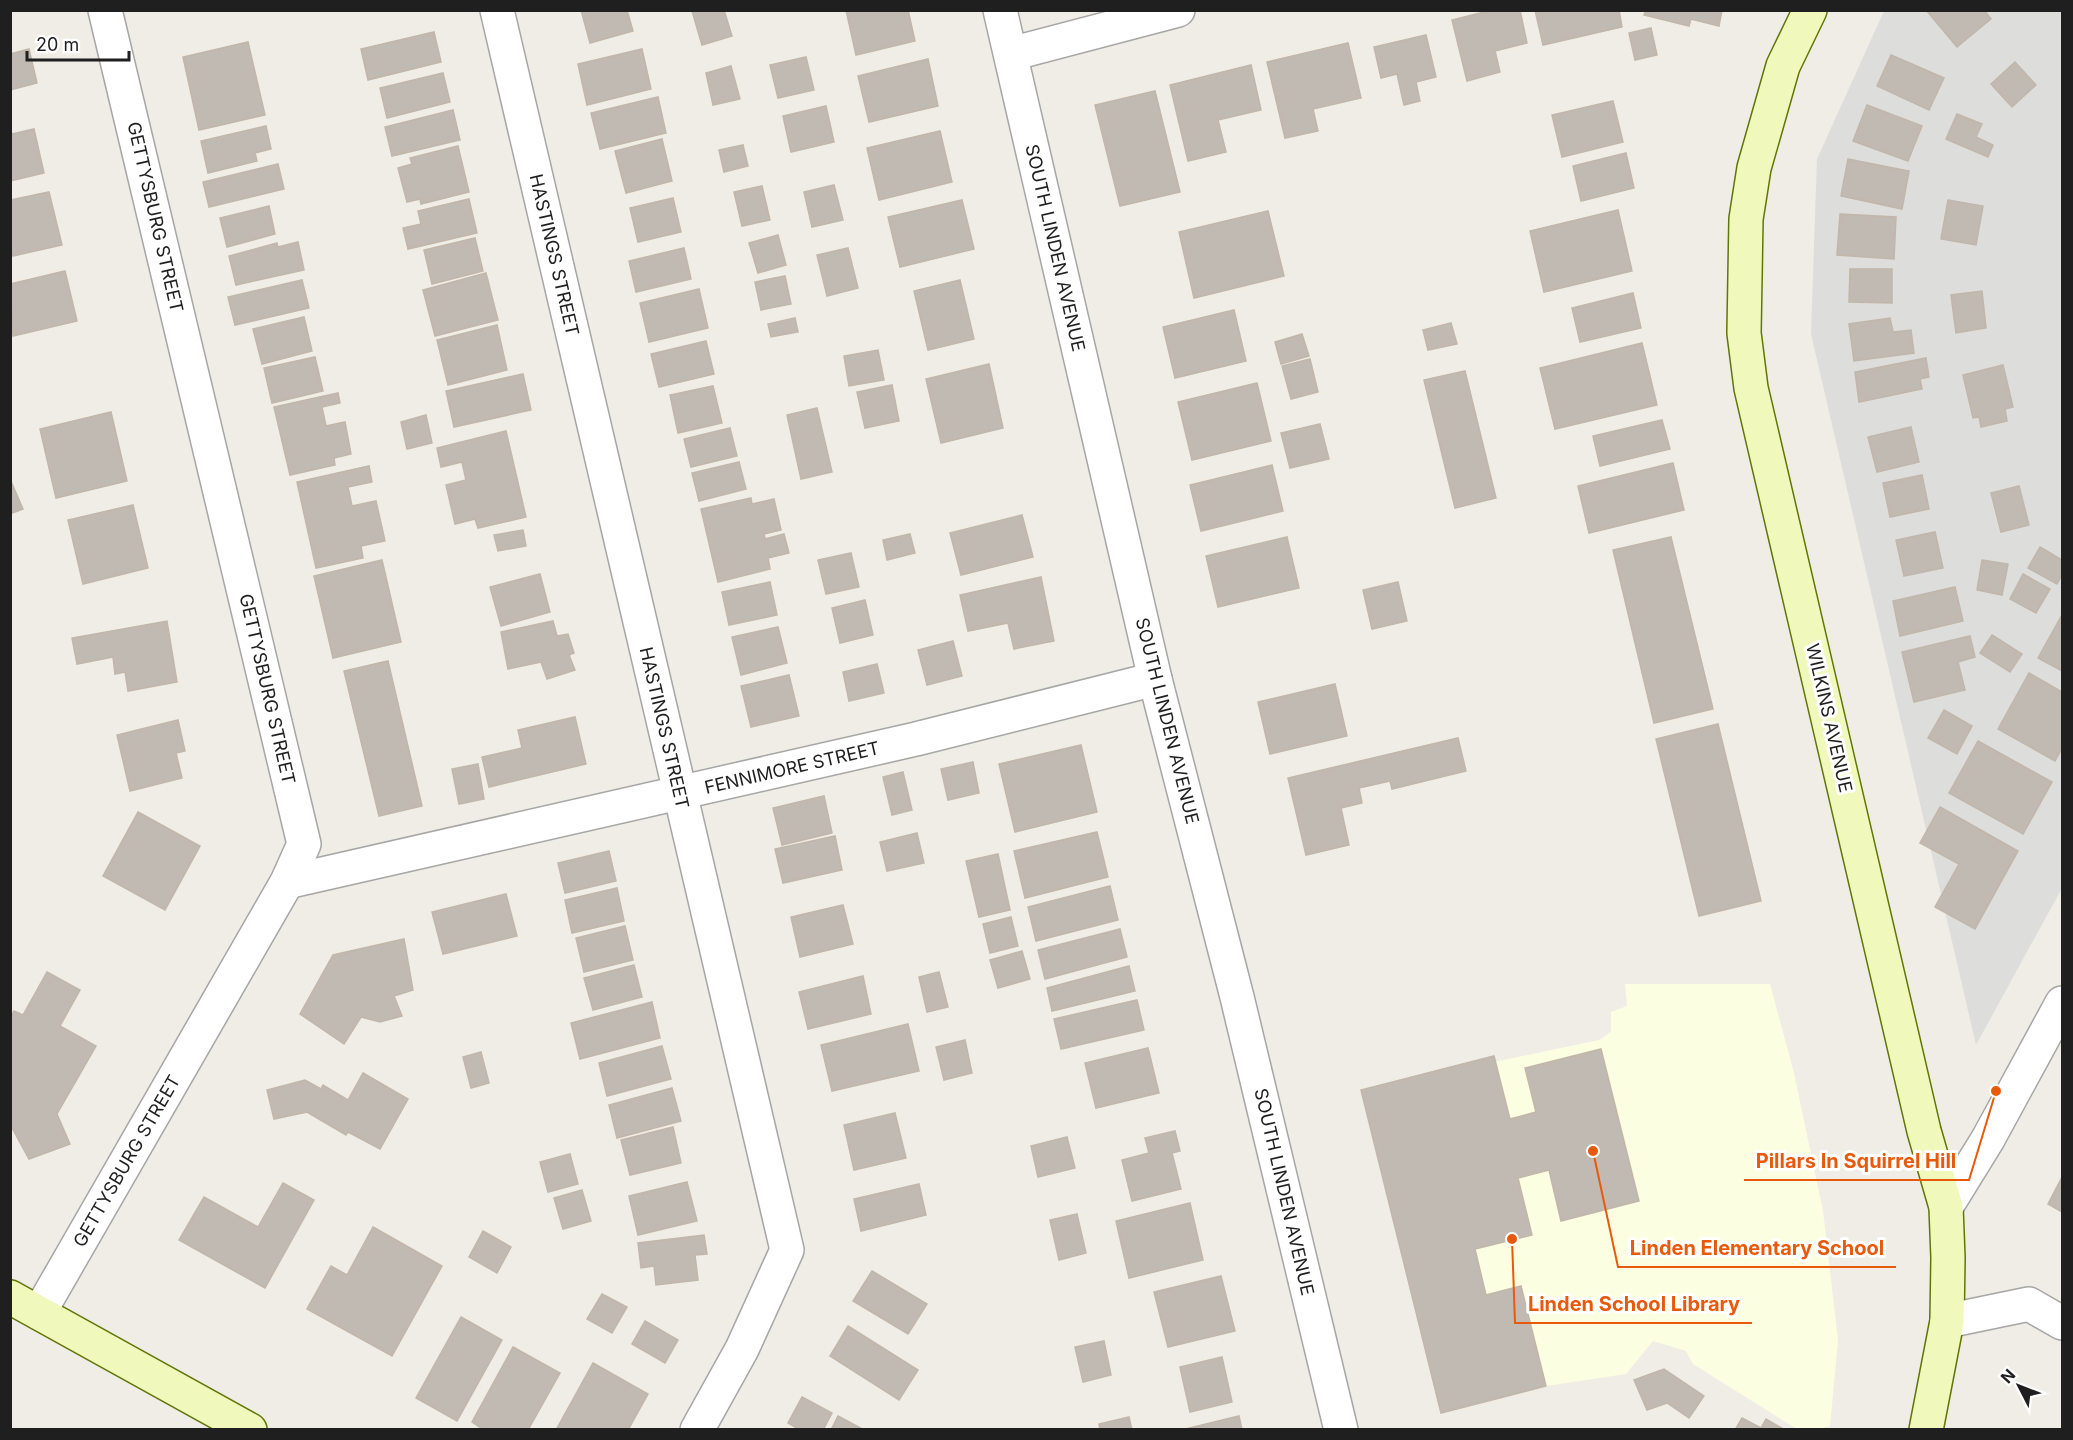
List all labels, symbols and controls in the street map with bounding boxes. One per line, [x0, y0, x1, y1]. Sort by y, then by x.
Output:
scale bar [27, 24, 129, 62]
text: 20 m [36, 34, 79, 55]
street label: GETTYSBURG STREET [123, 120, 188, 314]
street label: SOUTH LINDEN AVENUE [1021, 142, 1090, 354]
street label: HASTINGS STREET [526, 172, 583, 338]
street label: GETTYSBURG STREET [235, 592, 300, 786]
street label: SOUTH LINDEN AVENUE [1132, 615, 1203, 826]
street label: WILKINS AVENUE [1802, 641, 1857, 794]
street label: HASTINGS STREET [636, 645, 693, 811]
street label: FENNIMORE STREET [702, 737, 881, 798]
street label: GETTYSBURG STREET [69, 1071, 184, 1250]
street label: SOUTH LINDEN AVENUE [1250, 1086, 1319, 1298]
callout: Pillars In Squirrel Hill [1744, 1142, 1969, 1180]
text: Pillars In Squirrel Hill [1756, 1149, 1956, 1173]
callout: Linden Elementary School [1618, 1229, 1896, 1267]
text: Linden Elementary School [1630, 1236, 1884, 1260]
callout: Linden School Library [1515, 1285, 1752, 1323]
text: Linden School Library [1528, 1292, 1740, 1316]
north arrow [1989, 1356, 2049, 1416]
text: N [1996, 1365, 2019, 1387]

